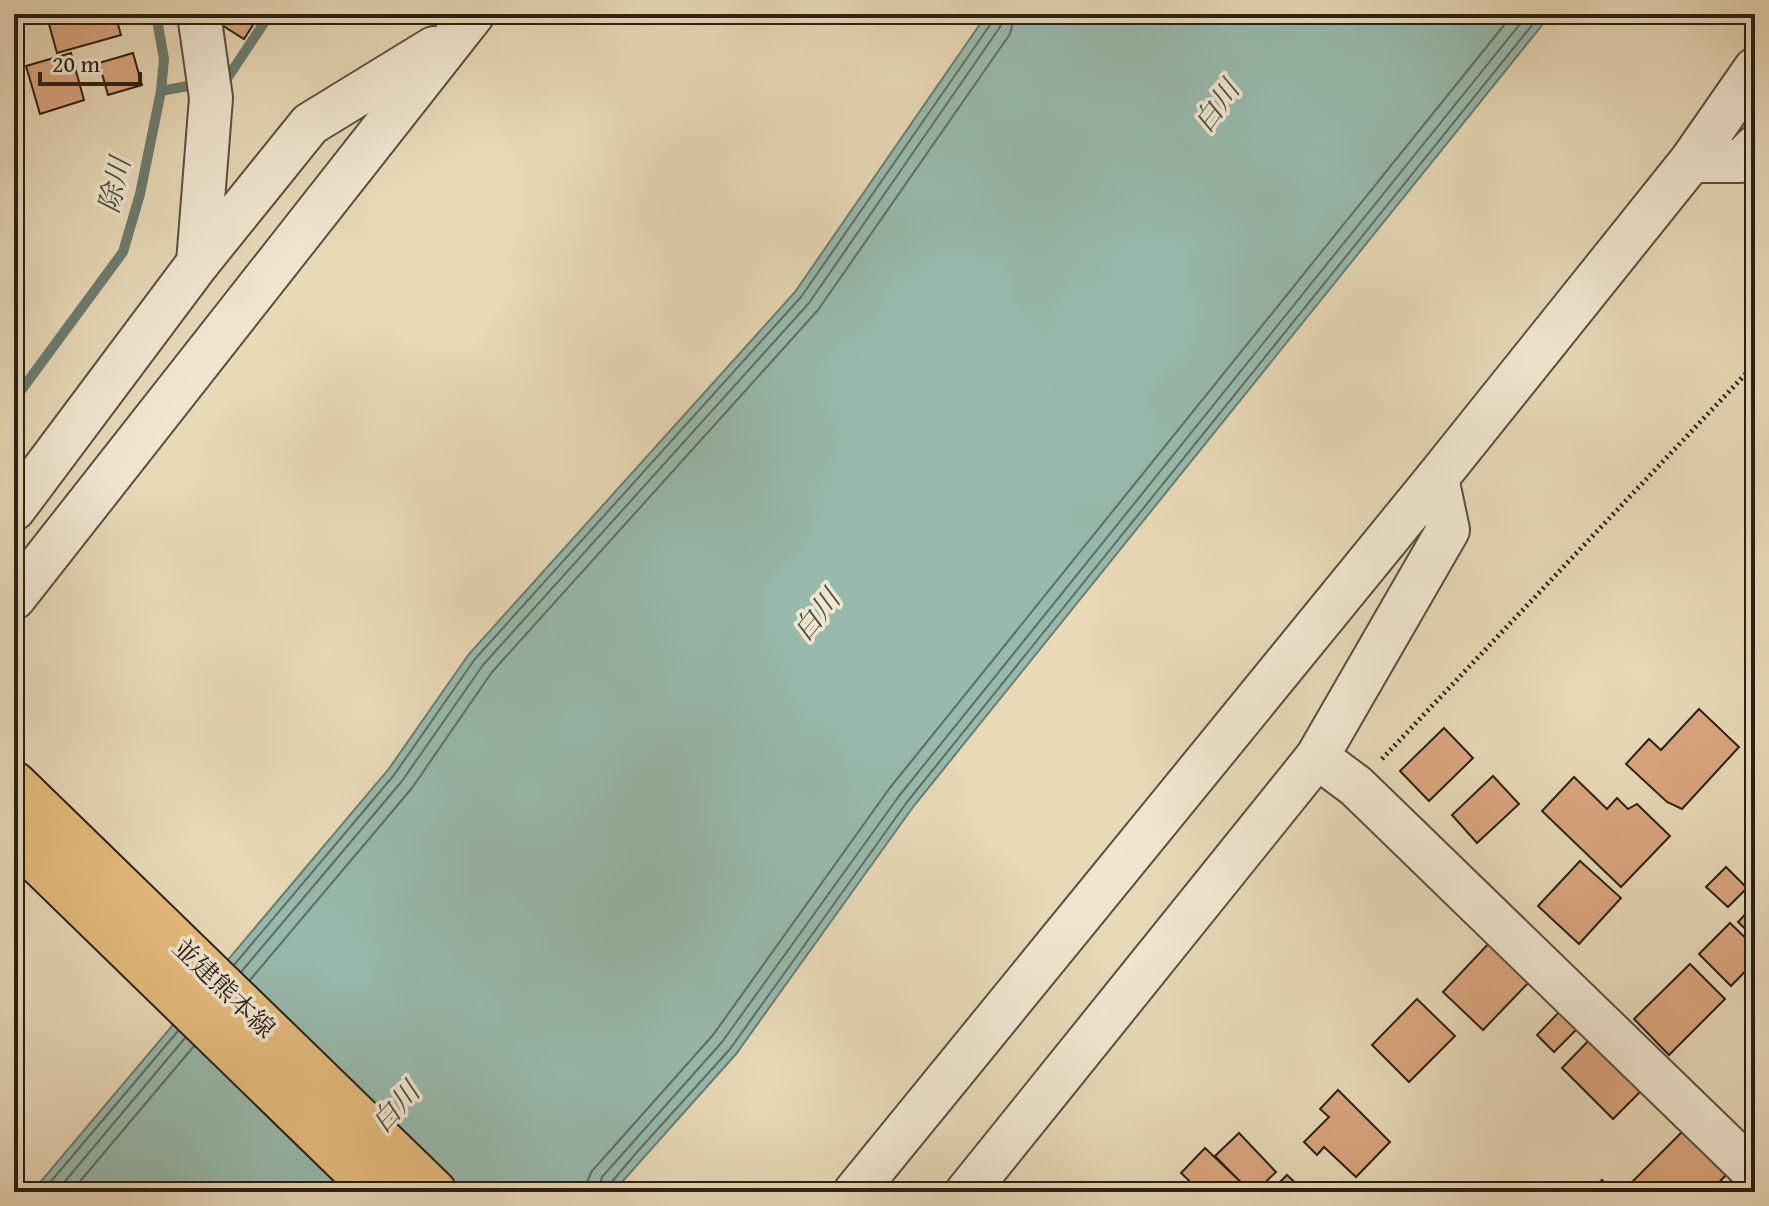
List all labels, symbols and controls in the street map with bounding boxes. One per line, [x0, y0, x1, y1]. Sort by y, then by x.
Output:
scale bar [40, 36, 140, 86]
text: 20 m [52, 46, 100, 81]
water label: 白川 [1183, 69, 1250, 140]
water label: 除川 [87, 150, 140, 217]
water label: 白川 [782, 578, 851, 649]
street label: 並建熊本線 [164, 928, 285, 1047]
water label: 白川 [361, 1070, 431, 1141]

